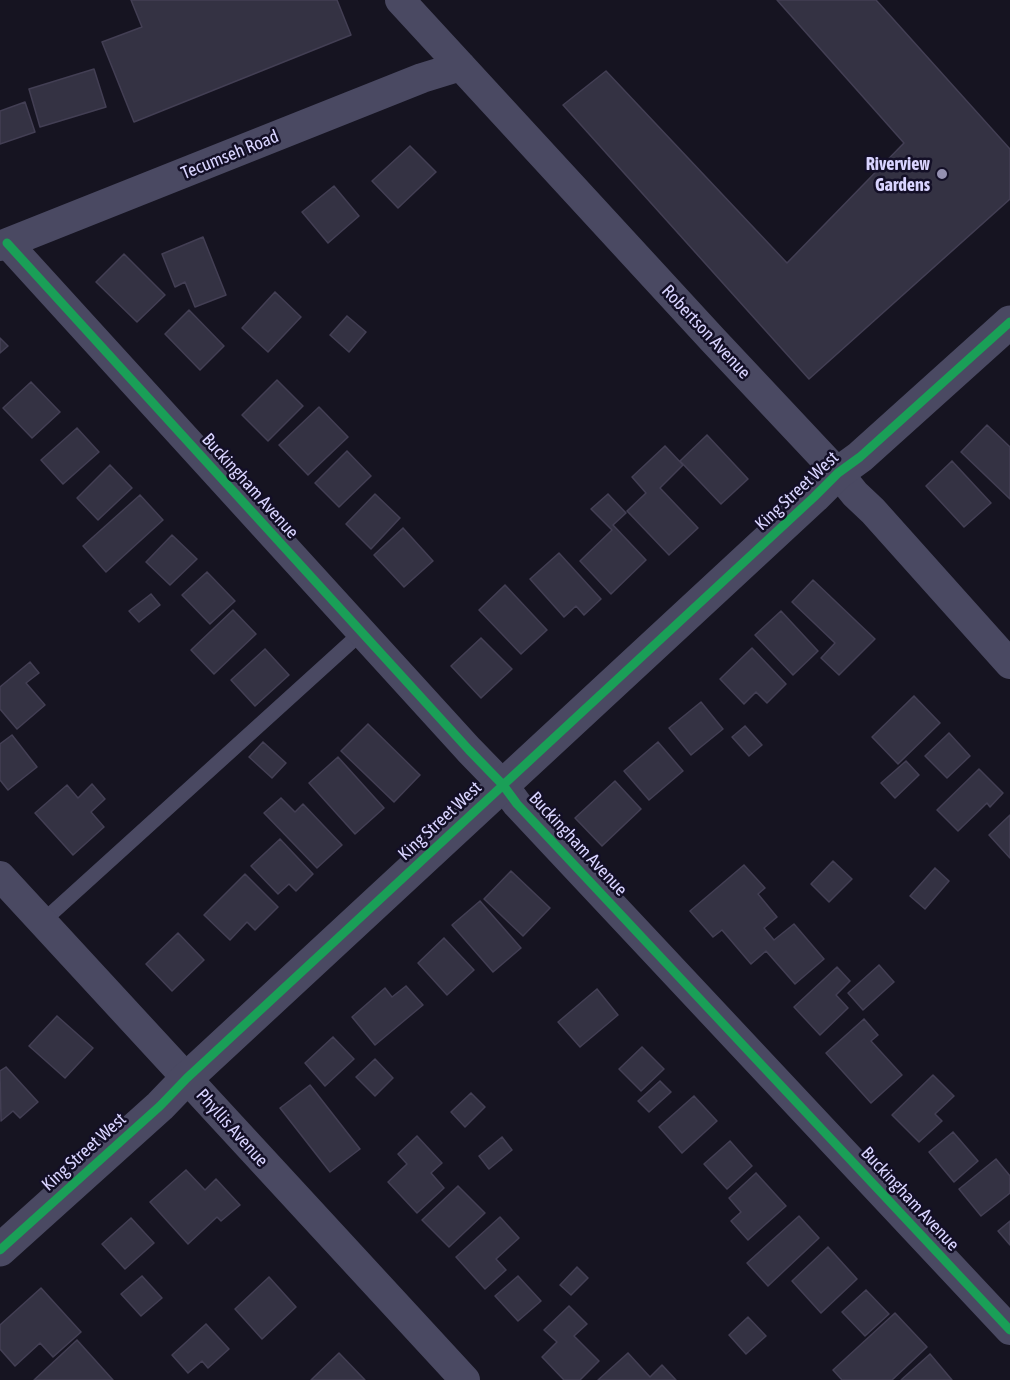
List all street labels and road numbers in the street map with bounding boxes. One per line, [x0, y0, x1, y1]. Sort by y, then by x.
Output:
street label: Tecumseh Road [178, 126, 282, 184]
street label: Robertson Avenue [657, 281, 755, 383]
street label: Buckingham Avenue [197, 429, 303, 543]
street label: King Street West [751, 447, 843, 535]
street label: King Street West [394, 777, 486, 865]
street label: Buckingham Avenue [524, 788, 632, 900]
street label: Phyllis Avenue [191, 1085, 273, 1171]
street label: King Street West [37, 1108, 131, 1196]
street label: Buckingham Avenue [856, 1143, 964, 1255]

